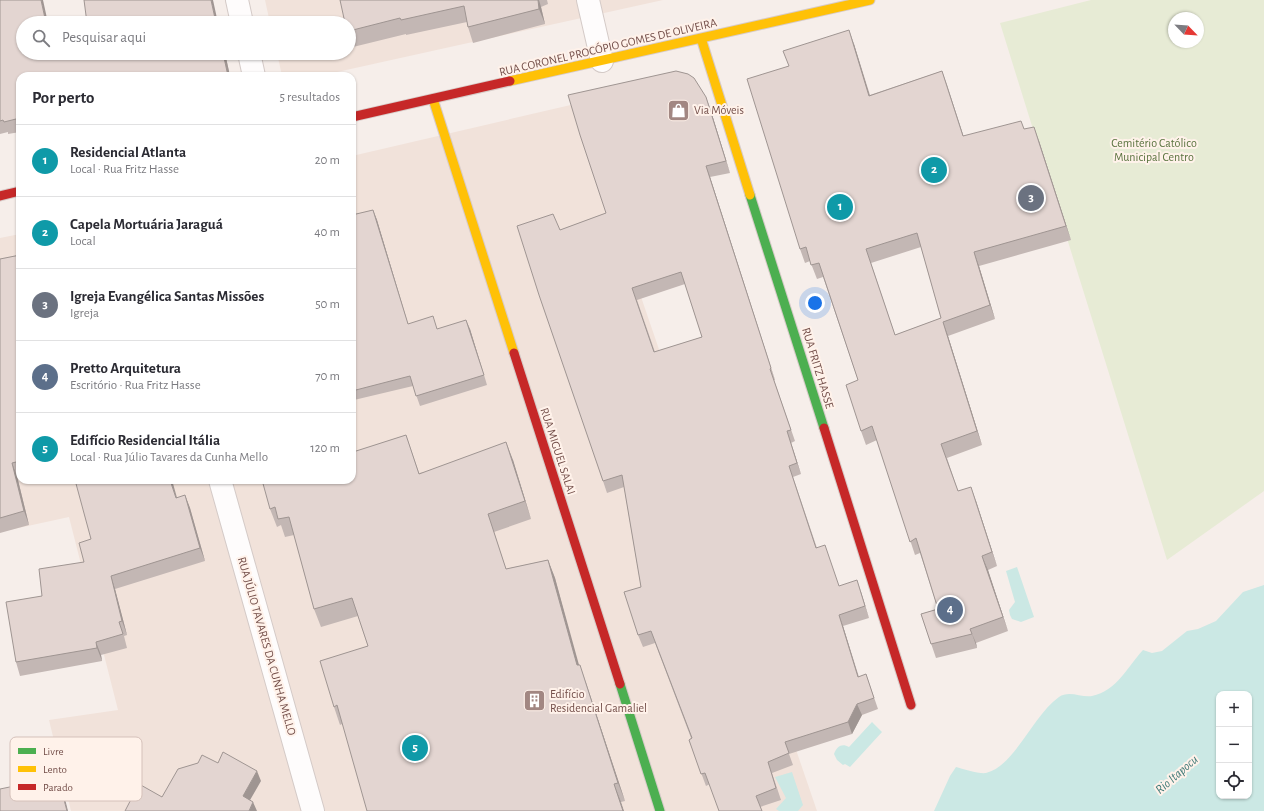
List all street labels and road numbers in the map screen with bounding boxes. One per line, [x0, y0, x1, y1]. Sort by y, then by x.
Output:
street label: RUA CORONEL PROCÓPIO GOMES DE OLIVEIRA [498, 15, 718, 78]
street label: RUA FRITZ HASSE [800, 326, 836, 410]
street label: RUA MIGUEL SALAI [538, 406, 578, 496]
street label: RUA JÚLIO TAVARES DA CUNHA MELLO [236, 555, 299, 737]

